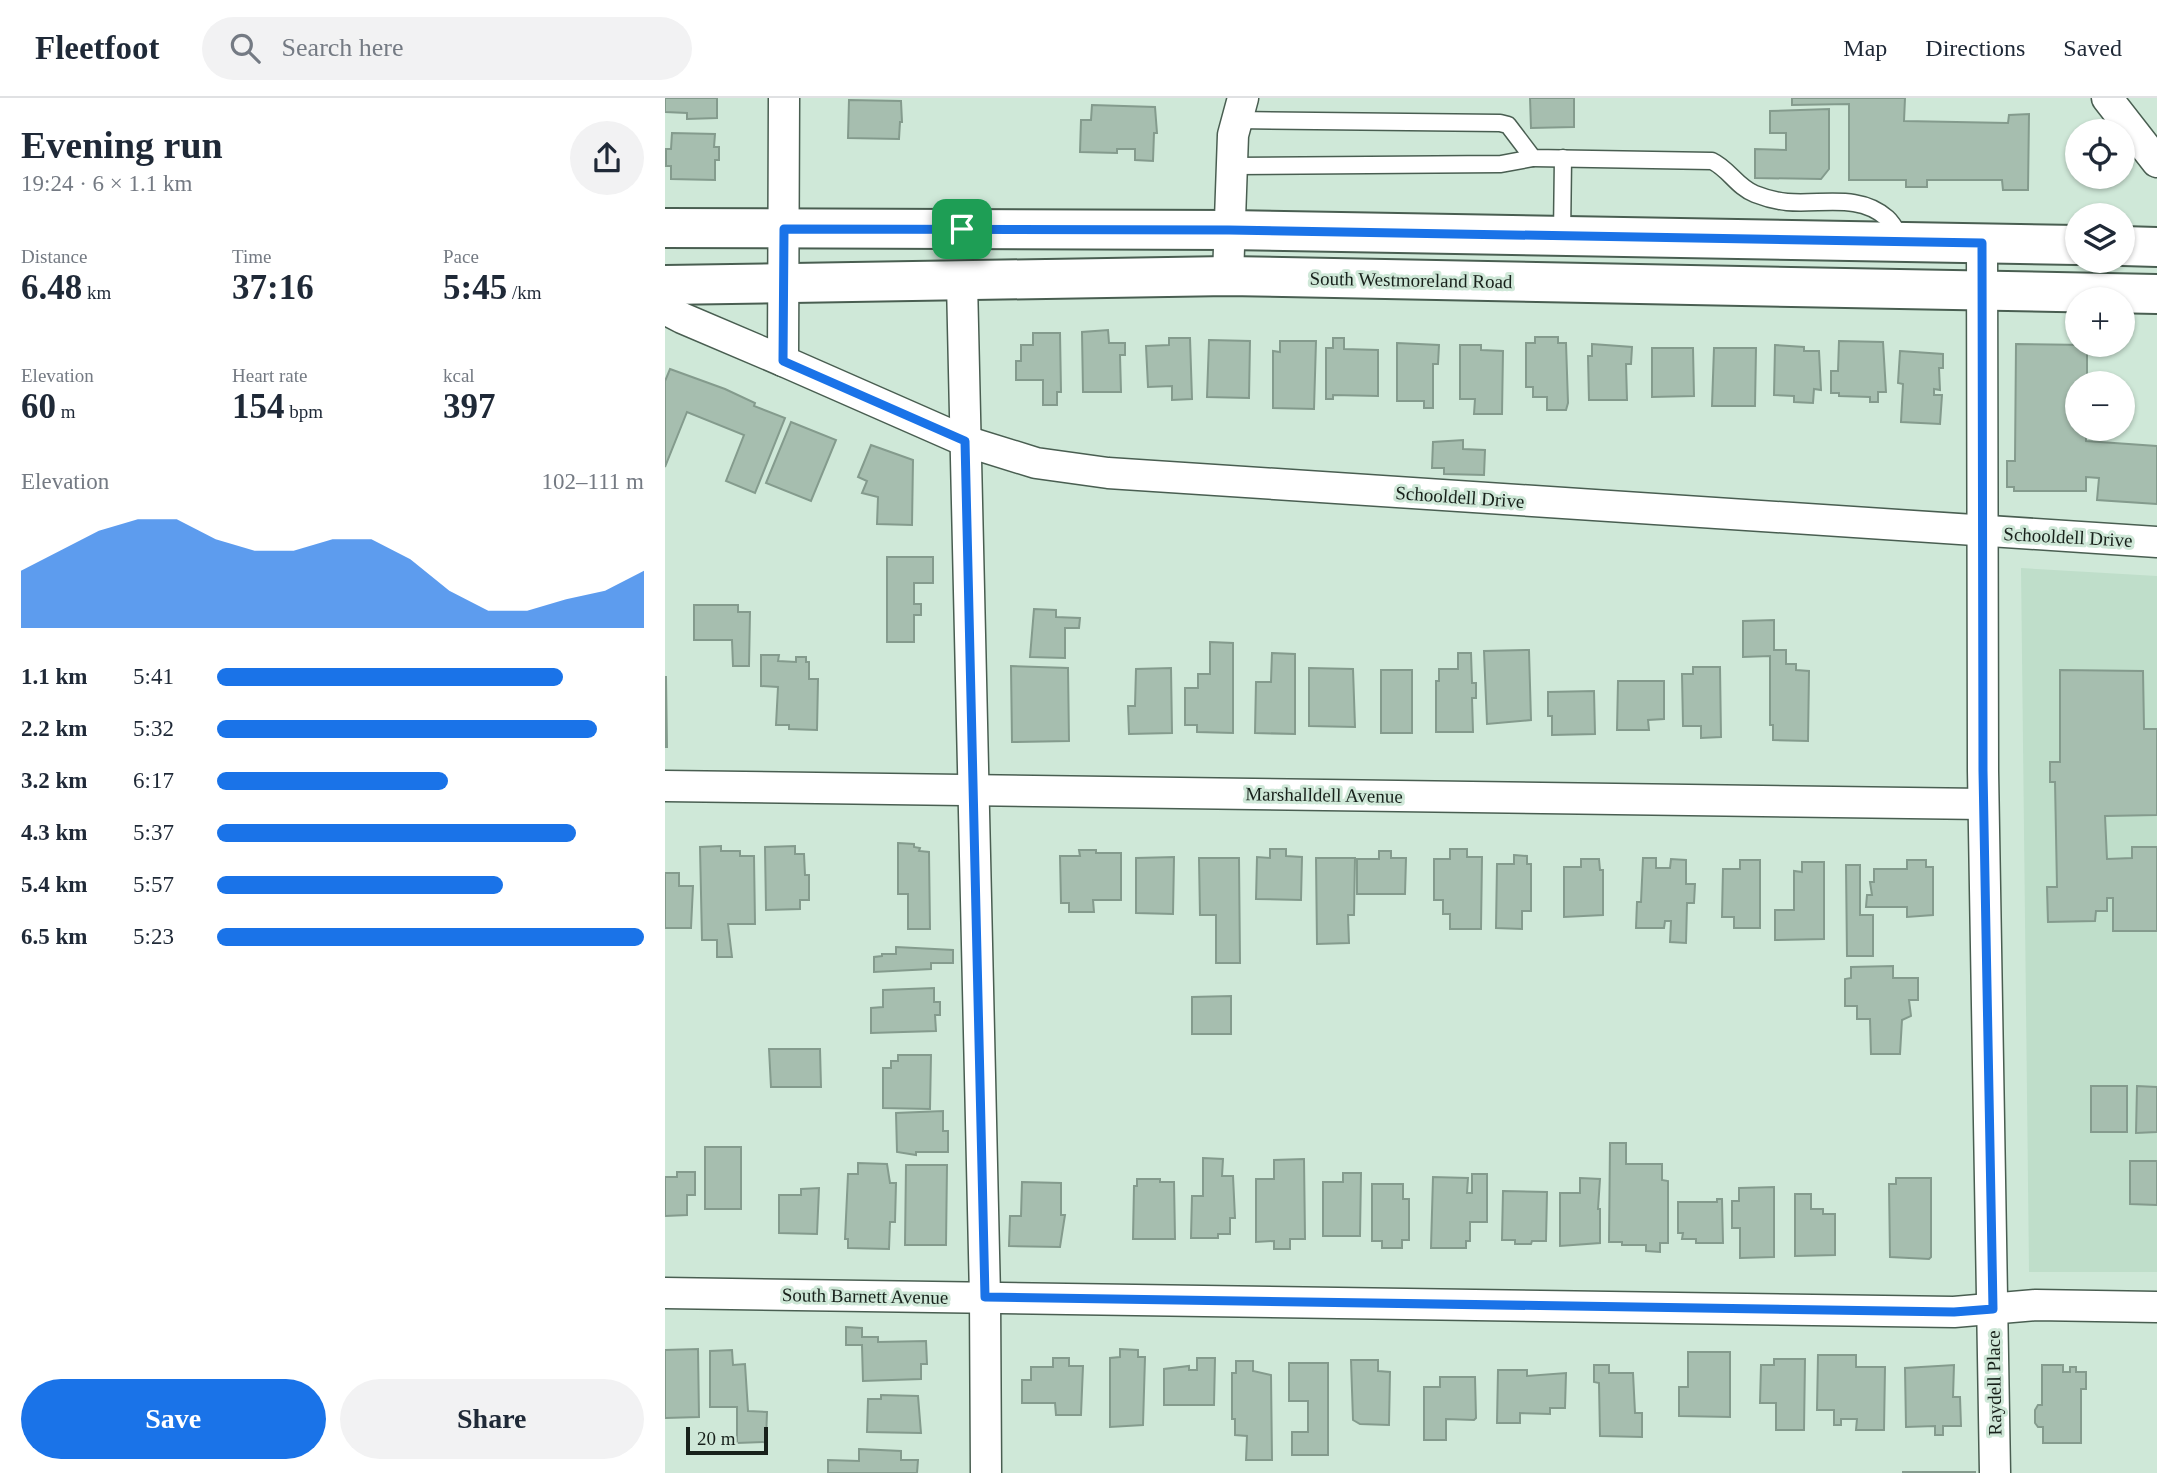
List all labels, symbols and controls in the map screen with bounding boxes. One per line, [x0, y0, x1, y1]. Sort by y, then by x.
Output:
search box [202, 17, 692, 80]
icon: search [226, 29, 264, 67]
text: Fleetfoot [35, 30, 160, 66]
text: Search here [282, 33, 404, 62]
text: Map [1843, 35, 1887, 61]
text: Directions [1925, 35, 2025, 61]
text: Saved [2063, 35, 2122, 61]
map controls [2065, 119, 2135, 441]
button: locate [2065, 119, 2135, 189]
button: share [570, 121, 644, 195]
text: Evening run [21, 124, 223, 166]
text: 19:24 · 6 × 1.1 km [21, 171, 192, 196]
pin [932, 199, 992, 259]
button: layers [2065, 203, 2135, 273]
icon: arrive [943, 210, 981, 248]
text: Distance [21, 246, 87, 267]
text: Time [232, 246, 271, 267]
text: Pace [443, 246, 479, 267]
text: 6.48 [21, 268, 82, 307]
text: 37:16 [232, 268, 314, 307]
text: 5:45 [443, 268, 507, 307]
street label: South Westmoreland Road [1309, 268, 1513, 292]
text: km [82, 282, 111, 303]
text: /km [507, 282, 541, 303]
button: + [2065, 287, 2135, 357]
text: Elevation [21, 365, 94, 386]
text: Heart rate [232, 365, 307, 386]
text: kcal [443, 365, 475, 386]
button: − [2065, 371, 2135, 441]
text: 60 [21, 387, 56, 426]
text: 154 [232, 387, 285, 426]
text: 397 [443, 387, 496, 426]
text: m [56, 401, 76, 422]
text: bpm [285, 401, 323, 422]
text: Elevation [21, 469, 109, 494]
text: 102–111 m [542, 469, 644, 494]
street label: Schooldell Drive [1395, 482, 1525, 512]
street label: Schooldell Drive [2003, 523, 2133, 551]
text: 1.1 km [21, 664, 87, 689]
text: 5:41 [133, 664, 174, 689]
text: 2.2 km [21, 716, 87, 741]
text: 5:32 [133, 716, 174, 741]
text: 3.2 km [21, 768, 87, 793]
text: 6:17 [133, 768, 174, 793]
street label: Marshalldell Avenue [1245, 783, 1403, 807]
text: 4.3 km [21, 820, 87, 845]
text: 5:37 [133, 820, 174, 845]
text: 5.4 km [21, 872, 87, 897]
text: 5:57 [133, 872, 174, 897]
text: 6.5 km [21, 924, 87, 949]
text: 5:23 [133, 924, 174, 949]
street label: South Barnett Avenue [782, 1284, 948, 1308]
street label: Raydell Place [1983, 1330, 2005, 1436]
button: Save [21, 1379, 326, 1459]
button: Share [340, 1379, 644, 1459]
scale bar [686, 1424, 768, 1456]
text: 20 m [697, 1428, 736, 1449]

